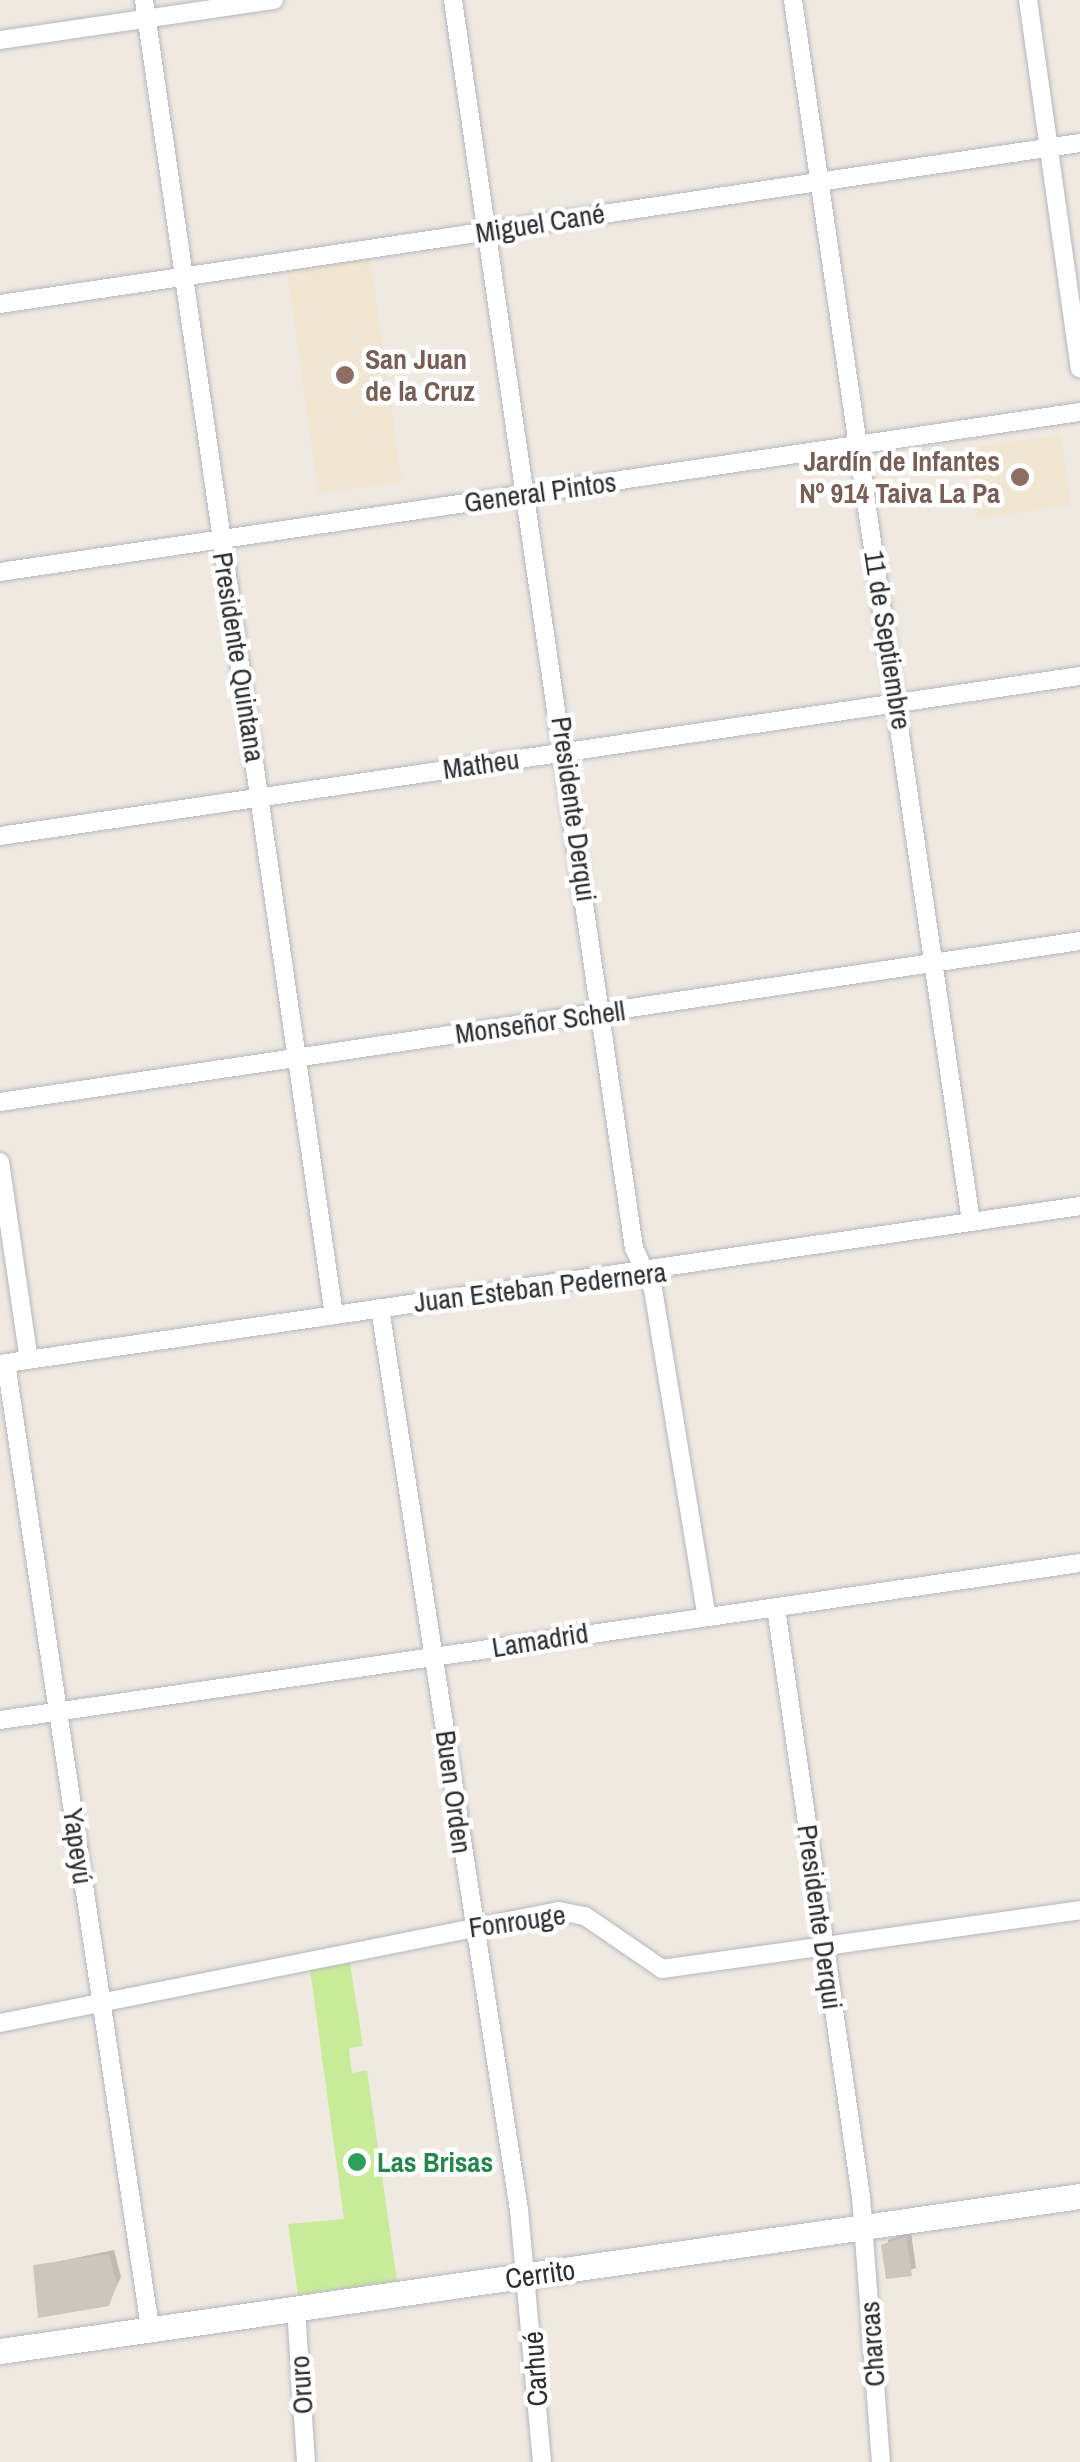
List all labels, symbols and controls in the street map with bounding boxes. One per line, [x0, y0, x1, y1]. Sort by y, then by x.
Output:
street label: Miguel Cané [473, 196, 607, 250]
place label: San Juan de la Cruz [365, 342, 475, 408]
marker: San Juan de la Cruz [334, 364, 356, 386]
place label: Jardín de Infantes Nº 914 Taiva La Pa [799, 444, 1000, 510]
street label: General Pintos [462, 465, 618, 519]
marker: Jardín de Infantes Nº 914 Taiva La Pa [1009, 466, 1031, 488]
street label: 11 de Septiembre [857, 548, 919, 732]
street label: Presidente Quintana [206, 550, 272, 764]
street label: Presidente Derqui [544, 714, 604, 904]
street label: Matheu [441, 742, 521, 786]
street label: Monseñor Schell [453, 993, 627, 1051]
street label: Juan Esteban Pedernera [412, 1255, 668, 1319]
street label: Lamadrid [489, 1616, 591, 1664]
street label: Buen Orden [429, 1728, 479, 1856]
street label: Yapeyú [56, 1806, 100, 1886]
street label: Presidente Derqui [790, 1822, 850, 2012]
street label: Fonrouge [467, 1898, 567, 1944]
place label: Las Brisas [377, 2145, 493, 2179]
marker: Las Brisas [346, 2151, 368, 2173]
street label: Cerrito [503, 2252, 577, 2296]
street label: Charcas [852, 2300, 892, 2388]
street label: Carhué [516, 2330, 554, 2408]
street label: Oruro [282, 2355, 320, 2415]

